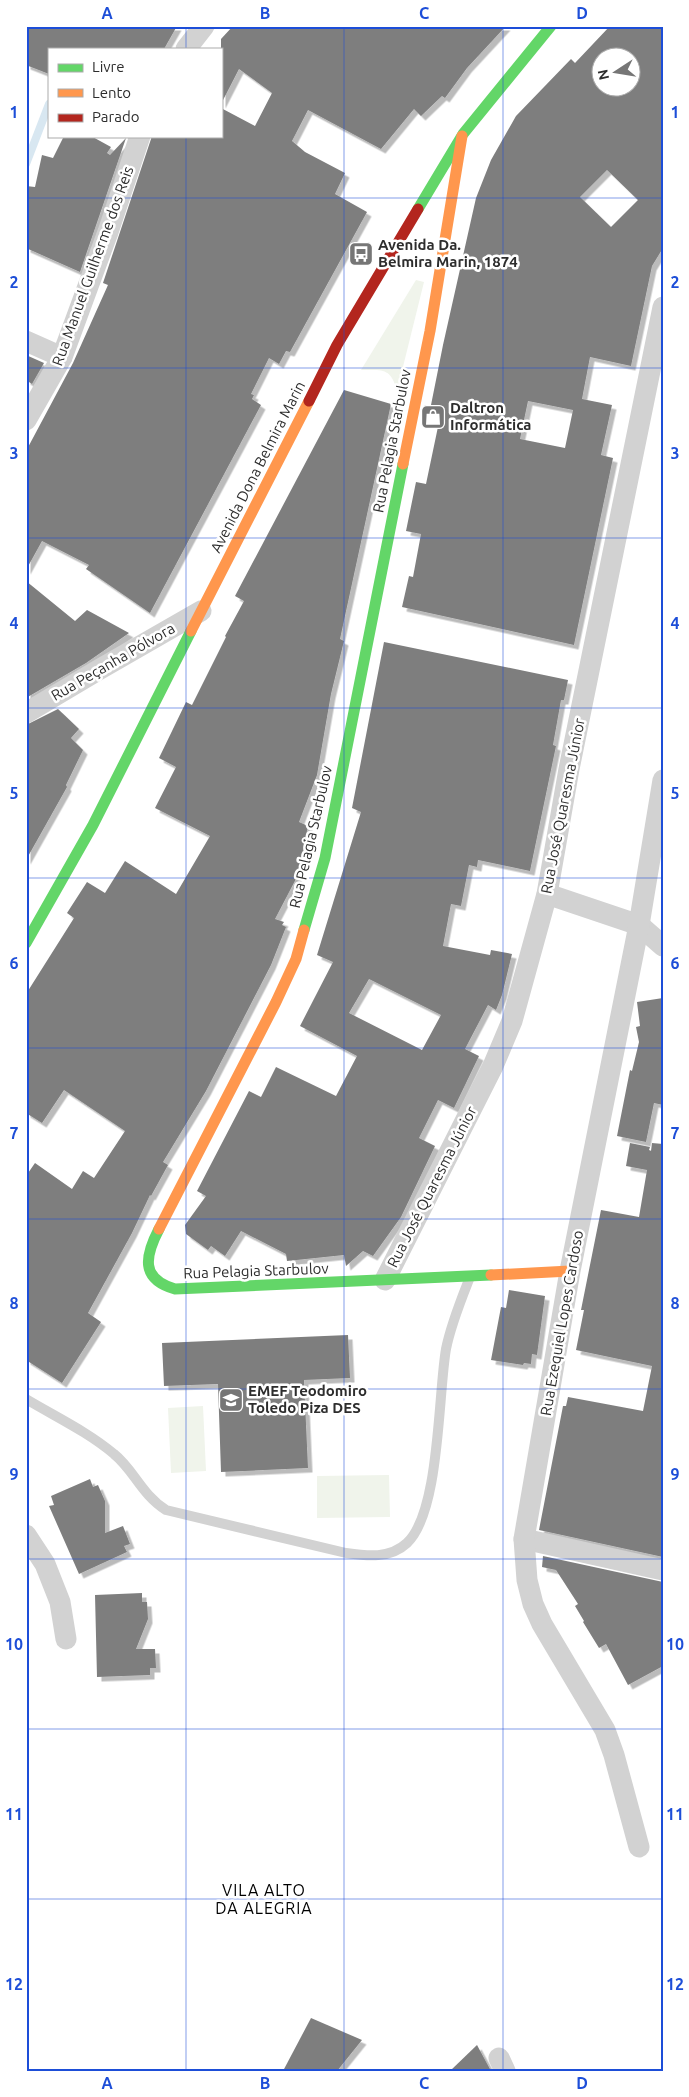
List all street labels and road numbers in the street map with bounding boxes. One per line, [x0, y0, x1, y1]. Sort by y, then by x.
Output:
street label: Rua Manuel Guilherme dos Reis [48, 164, 137, 368]
street label: Rua Pelagia Starbulov [369, 367, 414, 514]
street label: Avenida Dona Belmira Marin [207, 378, 308, 555]
street label: Rua Peçanha Pólvora [48, 619, 178, 704]
street label: Rua José Quaresma Júnior [537, 716, 588, 895]
street label: Rua Pelagia Starbulov [286, 763, 335, 910]
street label: Rua José Quaresma Júnior [383, 1103, 480, 1270]
street label: Rua Ezequiel Lopes Cardoso [537, 1229, 586, 1417]
street label: Rua Pelagia Starbulov [183, 1259, 330, 1282]

